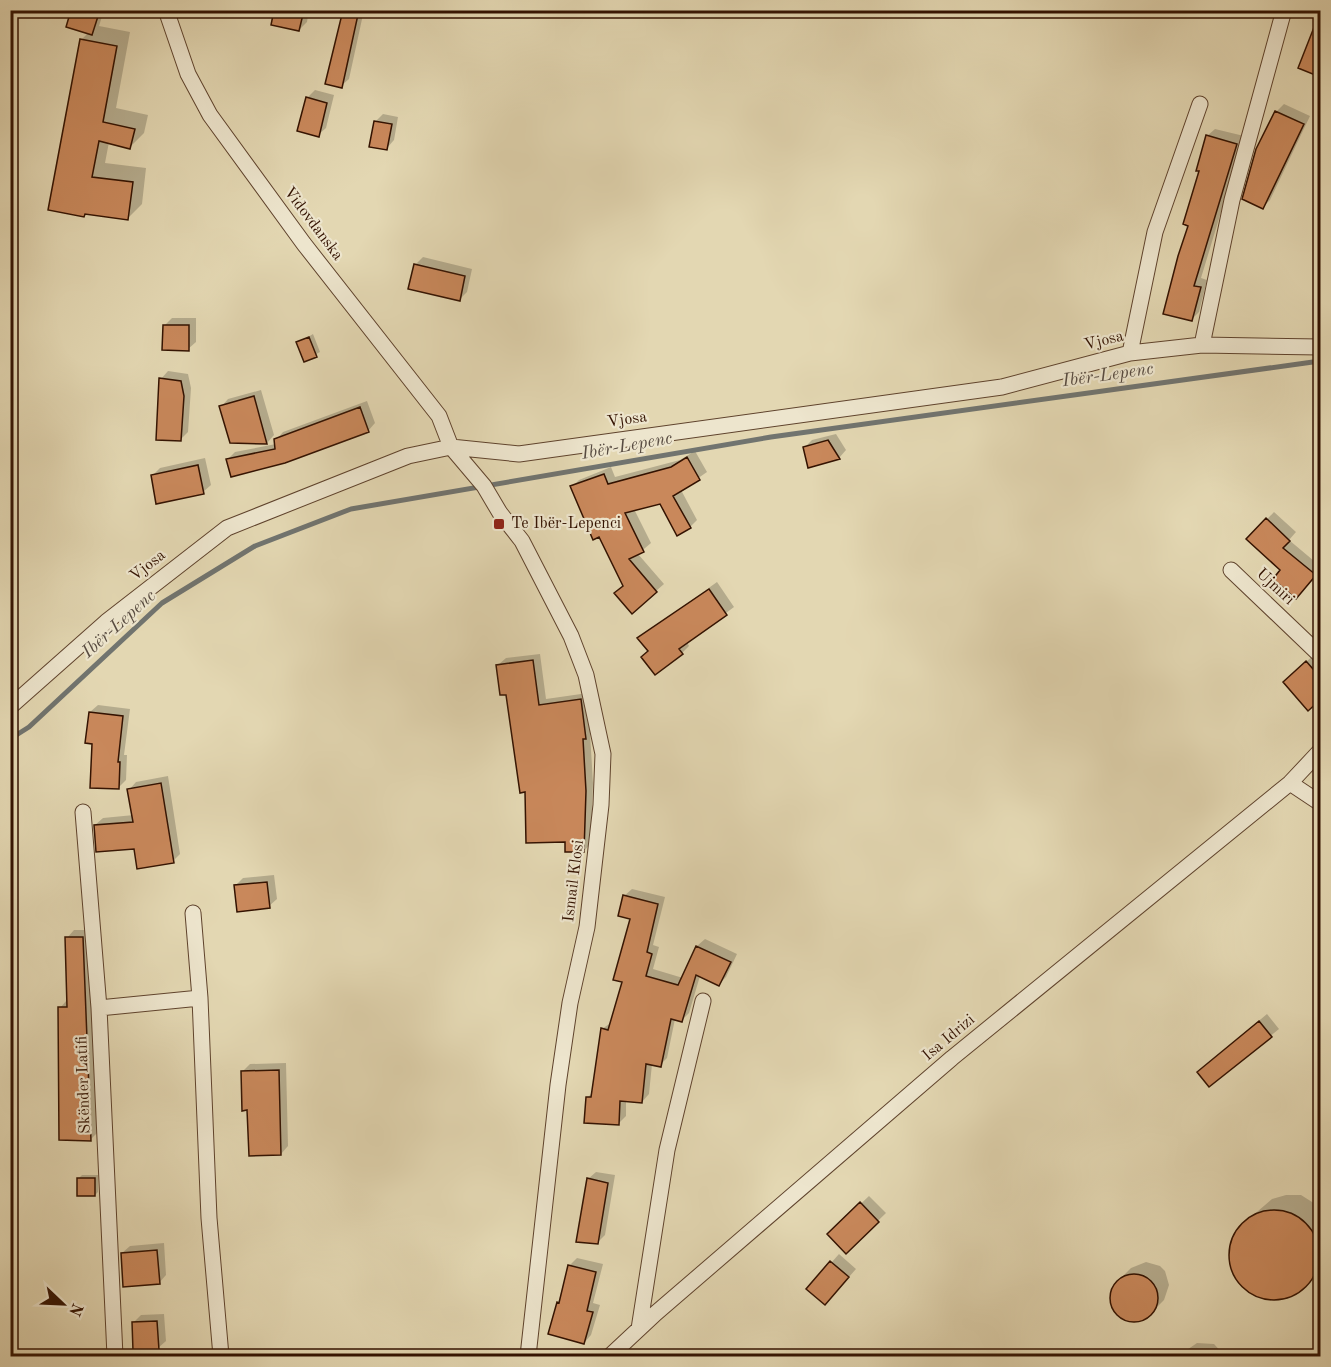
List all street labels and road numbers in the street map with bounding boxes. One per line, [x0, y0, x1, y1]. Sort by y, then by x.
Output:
street label: Vidovdanska [280, 184, 346, 264]
street label: Vjosa [1083, 328, 1126, 354]
street label: Vjosa [606, 409, 648, 431]
street label: Vjosa [127, 547, 169, 585]
street label: Ujmiri [1253, 566, 1297, 608]
street label: Ismail Klosi [561, 839, 587, 923]
street label: Isa Idrizi [920, 1012, 978, 1064]
street label: Skënder Latifi [74, 1036, 94, 1134]

